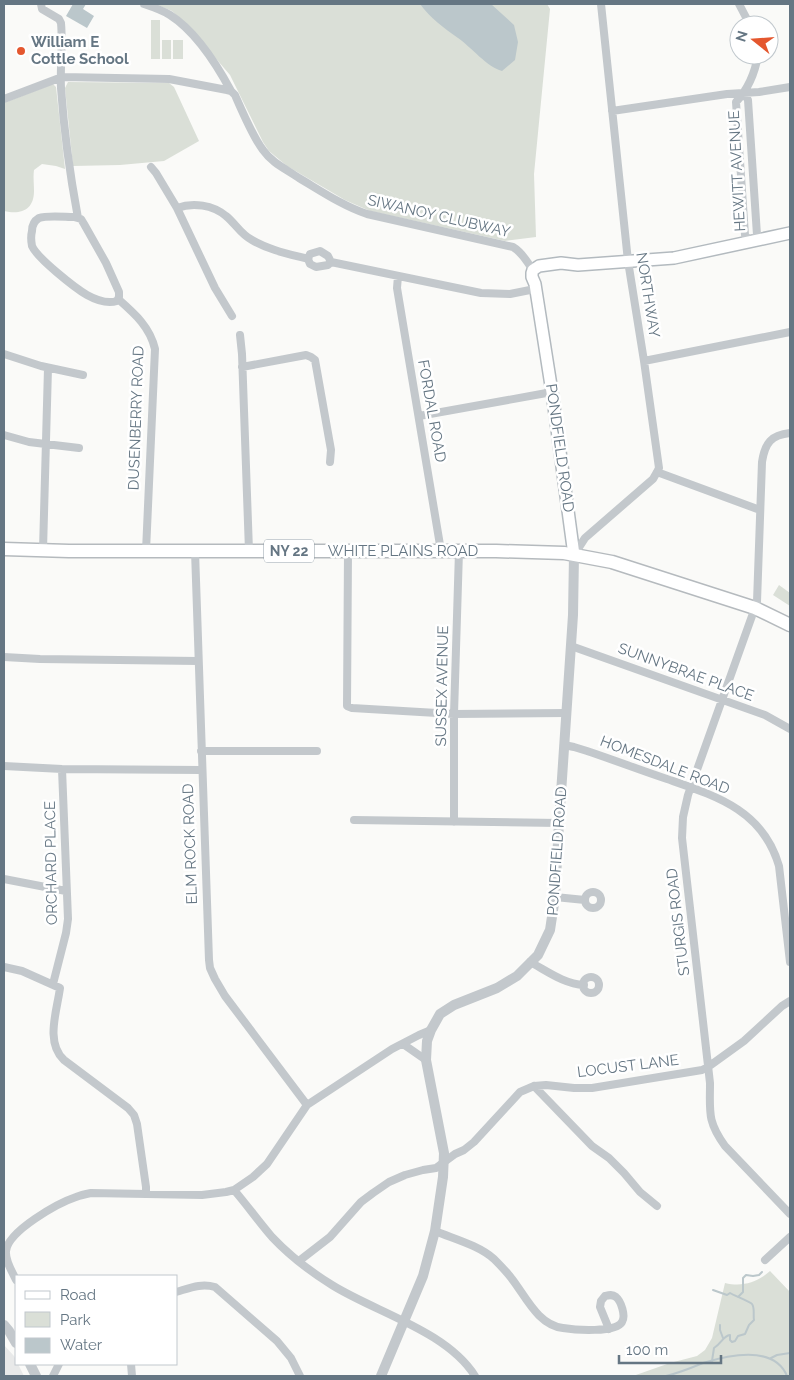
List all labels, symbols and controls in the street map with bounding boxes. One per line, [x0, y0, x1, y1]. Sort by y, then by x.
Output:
north arrow [729, 15, 779, 65]
text: N [732, 29, 751, 44]
place label: William E Cottle School [31, 33, 129, 68]
marker: William E Cottle School [15, 45, 27, 57]
street label: HEWITT AVENUE [725, 110, 749, 232]
street label: SIWANOY CLUBWAY [366, 191, 512, 241]
street label: NORTHWAY [632, 251, 664, 339]
street label: DUSENBERRY ROAD [124, 345, 148, 491]
street label: FORDAL ROAD [414, 358, 450, 464]
street label: PONDFIELD ROAD [542, 383, 578, 514]
road number: NY 22 [264, 540, 314, 562]
street label: WHITE PLAINS ROAD [328, 542, 479, 560]
street label: SUSSEX AVENUE [432, 625, 452, 747]
street label: SUNNYBRAE PLACE [616, 639, 756, 705]
street label: HOMESDALE ROAD [598, 732, 733, 798]
street label: ELM ROCK ROAD [179, 783, 201, 905]
street label: PONDFIELD ROAD [544, 786, 571, 916]
street label: ORCHARD PLACE [41, 801, 61, 925]
street label: STURGIS ROAD [662, 867, 694, 977]
street label: LOCUST LANE [576, 1051, 680, 1081]
legend [15, 1275, 178, 1365]
text: Road [60, 1286, 96, 1304]
text: Park [60, 1311, 91, 1329]
scale bar [619, 1332, 722, 1364]
text: Water [60, 1336, 103, 1354]
text: 100 m [626, 1341, 668, 1359]

